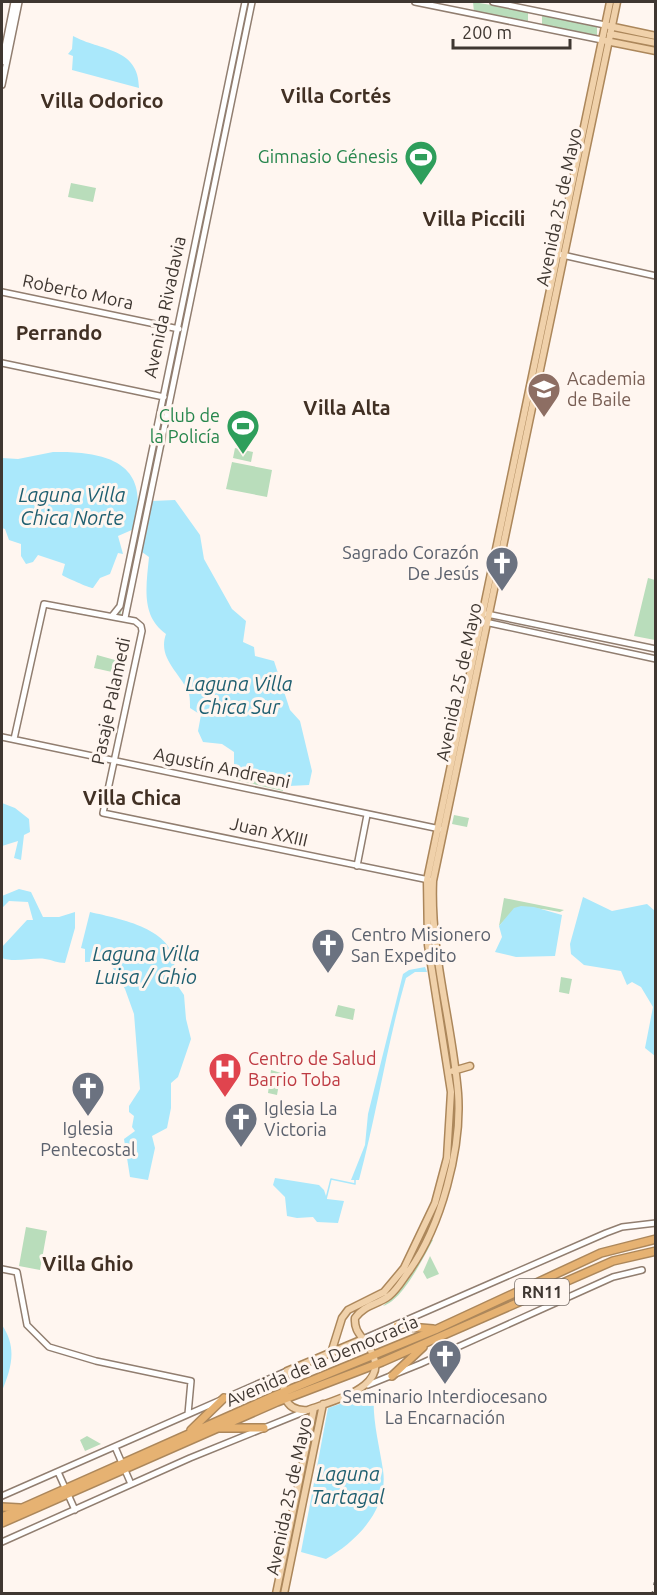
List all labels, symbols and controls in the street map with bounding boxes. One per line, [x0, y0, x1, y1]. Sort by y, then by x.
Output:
scale bar [453, 12, 570, 50]
text: 200 m [462, 22, 512, 42]
district label: Villa Cortés [281, 84, 391, 107]
district label: Villa Odorico [40, 89, 164, 112]
street label: Avenida 25 de Mayo [531, 126, 585, 288]
sports icon: Gimnasio Génesis [403, 139, 439, 186]
place label: Gimnasio Génesis [258, 146, 398, 166]
district label: Villa Piccili [423, 207, 525, 230]
street label: Avenida Rivadavia [139, 234, 189, 380]
street label: Roberto Mora [21, 270, 136, 313]
district label: Perrando [16, 321, 102, 344]
place label: Academia de Baile [567, 368, 646, 409]
school or university icon: Academia de Baile [526, 371, 562, 418]
district label: Villa Alta [303, 396, 391, 419]
place label: Club de la Policía [150, 405, 220, 446]
sports icon: Club de la Policía [225, 408, 261, 455]
water label: Laguna Villa Chica Norte [18, 483, 126, 529]
place label: Sagrado Corazón De Jesús [342, 542, 479, 583]
church icon: Sagrado Corazón De Jesús [484, 545, 520, 592]
street label: Avenida 25 de Mayo [431, 601, 485, 763]
street label: Pasaje Palamedi [87, 635, 133, 766]
water label: Laguna Villa Chica Sur [185, 672, 293, 718]
street label: Agustín Andreani [152, 743, 292, 791]
district label: Villa Chica [83, 786, 181, 809]
street label: Juan XXIII [228, 812, 310, 850]
place label: Centro Misionero San Expedito [351, 924, 491, 965]
church icon: Centro Misionero San Expedito [310, 927, 346, 974]
water label: Laguna Villa Luisa / Ghio [92, 942, 200, 988]
place label: Centro de Salud Barrio Toba [248, 1048, 377, 1089]
hospital icon: Centro de Salud Barrio Toba [207, 1051, 243, 1098]
church icon: Iglesia Pentecostal [70, 1070, 106, 1117]
place label: Iglesia La Victoria [264, 1098, 338, 1139]
church icon: Iglesia La Victoria [223, 1101, 259, 1148]
place label: Iglesia Pentecostal [40, 1118, 136, 1159]
district label: Villa Ghio [42, 1252, 134, 1275]
road number: RN11 [515, 1279, 569, 1305]
street label: Avenida de la Democracia [223, 1311, 421, 1410]
church icon: Seminario Interdiocesano La Encarnación [427, 1338, 463, 1385]
place label: Seminario Interdiocesano La Encarnación [343, 1386, 547, 1427]
street label: Avenida 25 de Mayo [261, 1415, 315, 1577]
water label: Laguna Tartagal [311, 1462, 385, 1508]

